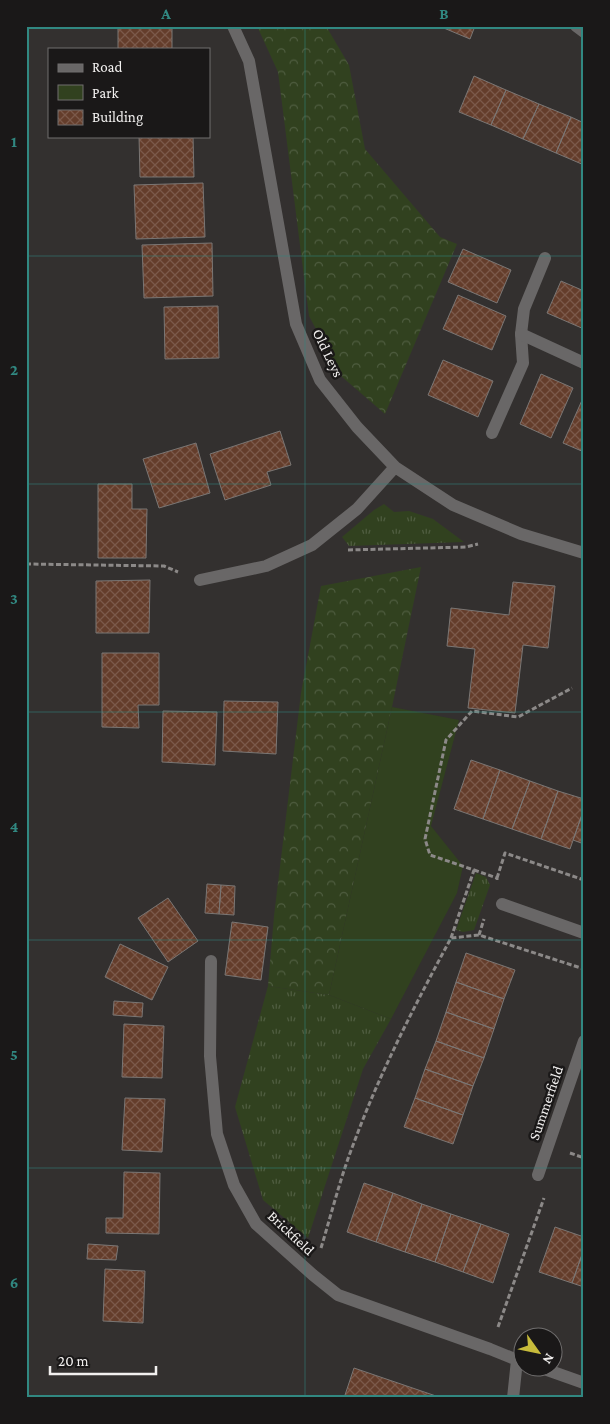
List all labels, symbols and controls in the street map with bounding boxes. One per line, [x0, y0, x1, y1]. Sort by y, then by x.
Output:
text: A [160, 5, 171, 22]
text: B [439, 5, 449, 22]
legend [48, 48, 210, 138]
text: Road [92, 59, 123, 75]
text: Park [92, 85, 119, 101]
text: Building [92, 109, 143, 126]
text: 1 [11, 133, 17, 150]
street label: Old Leys [309, 326, 347, 380]
text: 2 [10, 361, 18, 378]
text: 3 [10, 590, 18, 607]
text: 4 [10, 818, 19, 835]
text: 5 [10, 1046, 18, 1063]
street label: Summerfield [526, 1064, 566, 1142]
street label: Brickfield [265, 1208, 317, 1258]
text: 6 [10, 1274, 18, 1291]
north arrow [512, 1326, 562, 1376]
scale bar [50, 1344, 156, 1376]
text: N [539, 1351, 558, 1368]
text: 20 m [58, 1353, 89, 1369]

